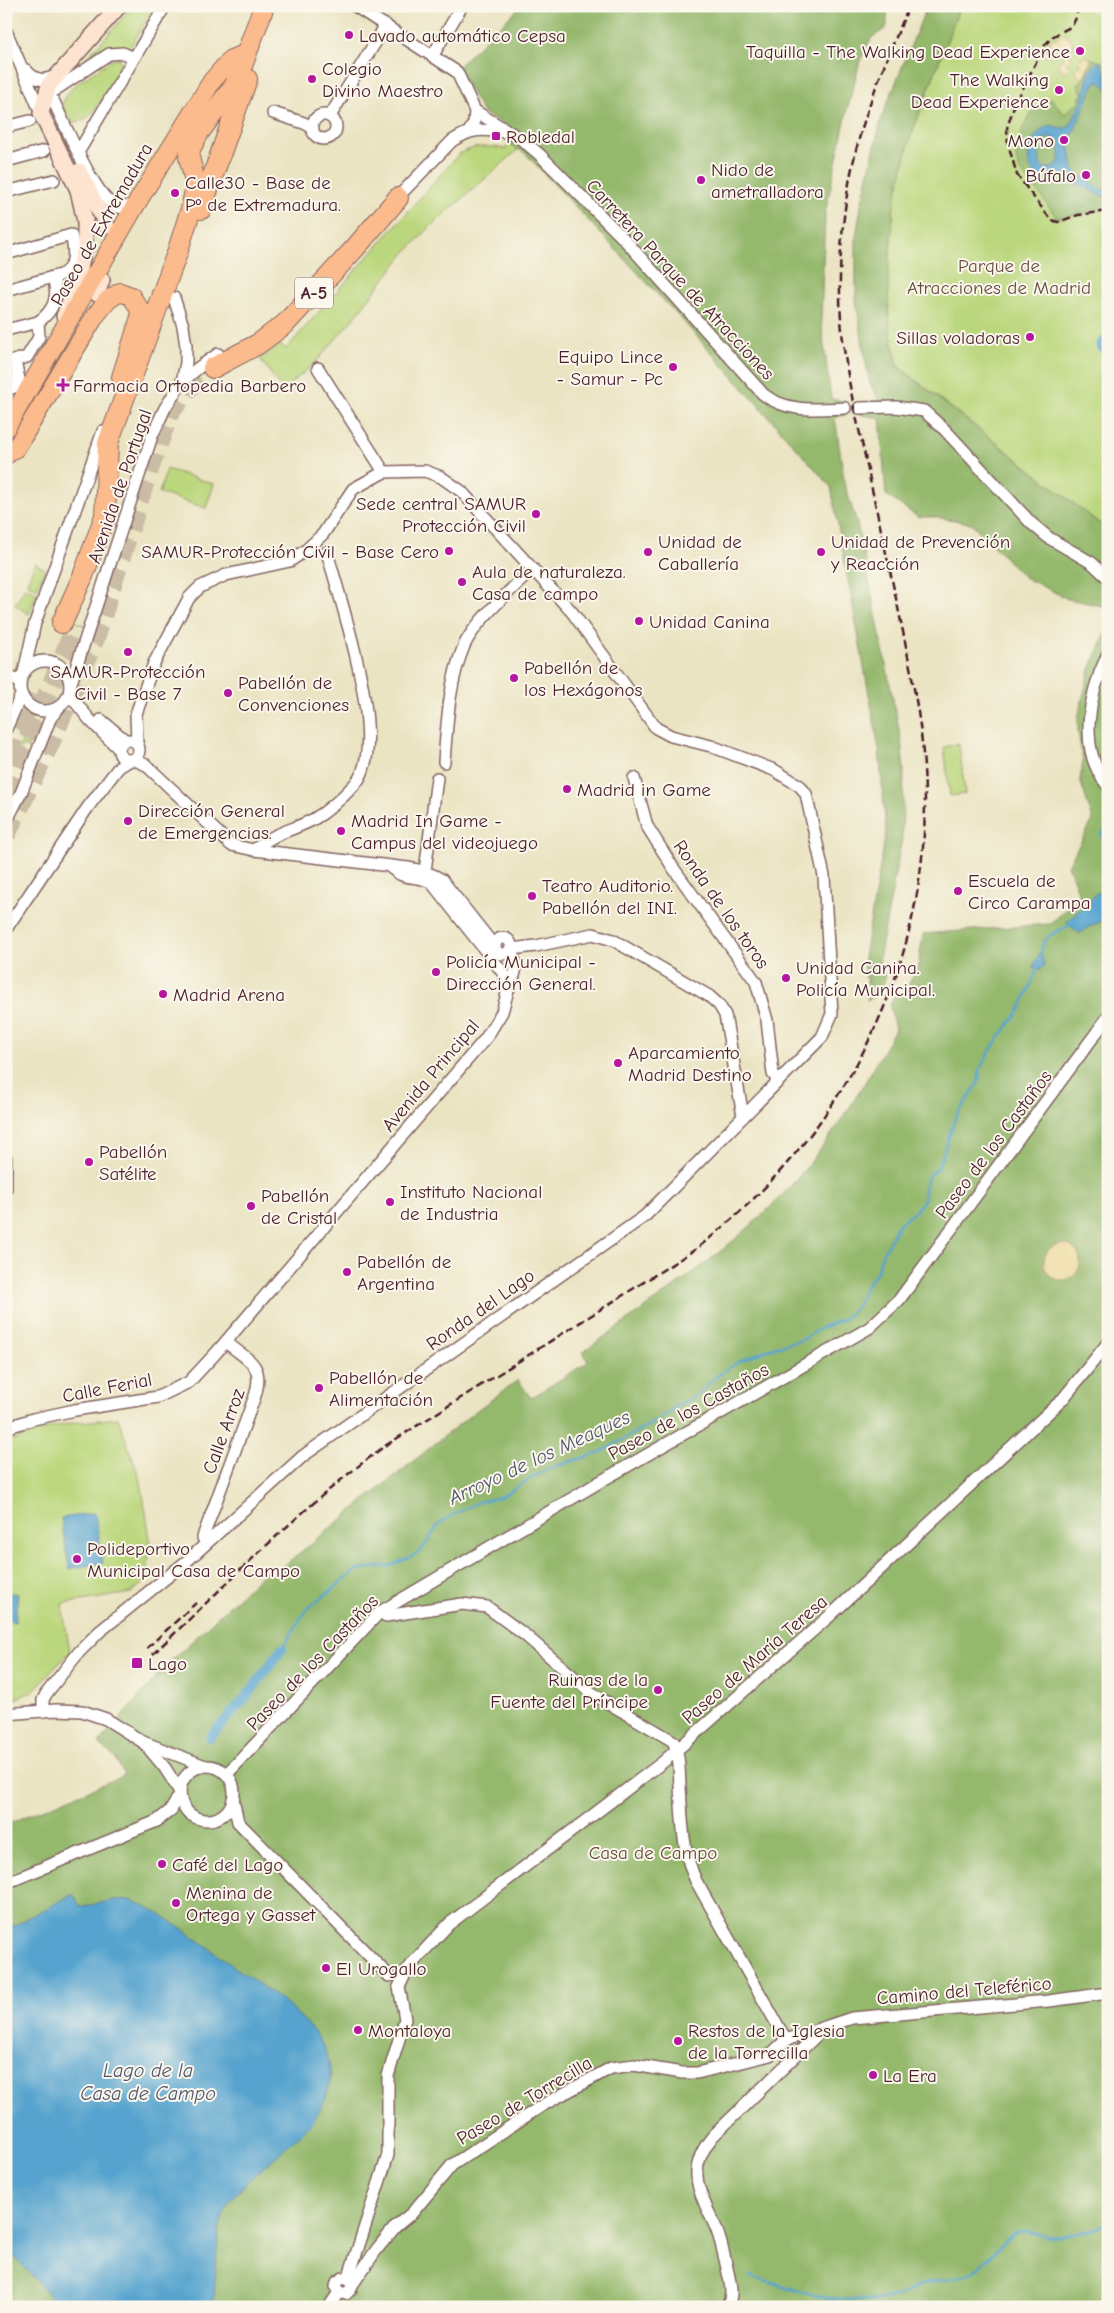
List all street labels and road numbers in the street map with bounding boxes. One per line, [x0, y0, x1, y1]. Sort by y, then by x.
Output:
street label: Paseo de Extremadura [46, 139, 157, 310]
street label: Carretera Parque de Atracciones [582, 175, 779, 384]
road number: A-5 [295, 278, 333, 308]
street label: Avenida de Portugal [83, 406, 157, 566]
street label: Ronda de los toros [669, 836, 774, 973]
street label: Avenida Principal [377, 1015, 484, 1136]
street label: Paseo de los Castaños [931, 1066, 1057, 1223]
street label: Ronda del Lago [422, 1264, 539, 1355]
street label: Paseo de los Castaños [604, 1359, 773, 1465]
street label: Calle Ferial [60, 1369, 154, 1407]
street label: Calle Arroz [198, 1386, 250, 1477]
street label: Paseo de los Castaños [242, 1590, 383, 1735]
street label: Paseo de María Teresa [677, 1591, 832, 1729]
street label: Camino del Teleférico [876, 1972, 1052, 2010]
street label: Paseo de Torrecilla [453, 2052, 596, 2150]

